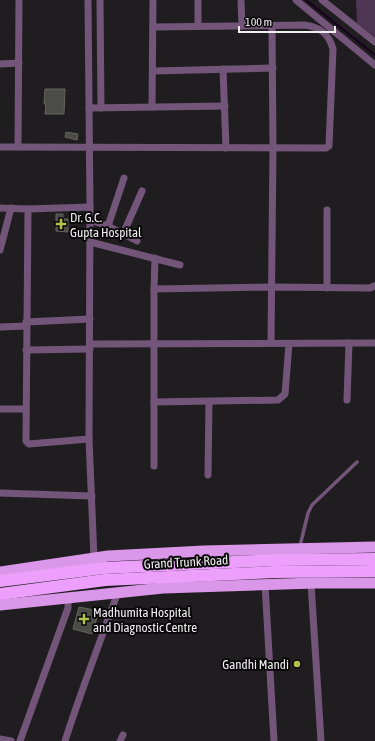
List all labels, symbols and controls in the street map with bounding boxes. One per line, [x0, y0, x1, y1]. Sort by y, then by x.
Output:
scale bar [239, 8, 335, 34]
text: 100 m [245, 15, 272, 29]
place label: Dr. G.C. Gupta Hospital [70, 210, 142, 240]
marker: Dr. G.C. Gupta Hospital [55, 218, 67, 230]
street label: Grand Trunk Road [143, 552, 229, 572]
place label: Madhumita Hospital and Diagnostic Centre [93, 605, 197, 635]
marker: Madhumita Hospital and Diagnostic Centre [78, 613, 90, 625]
place label: Gandhi Mandi [222, 657, 289, 672]
marker: Gandhi Mandi [292, 659, 302, 669]

